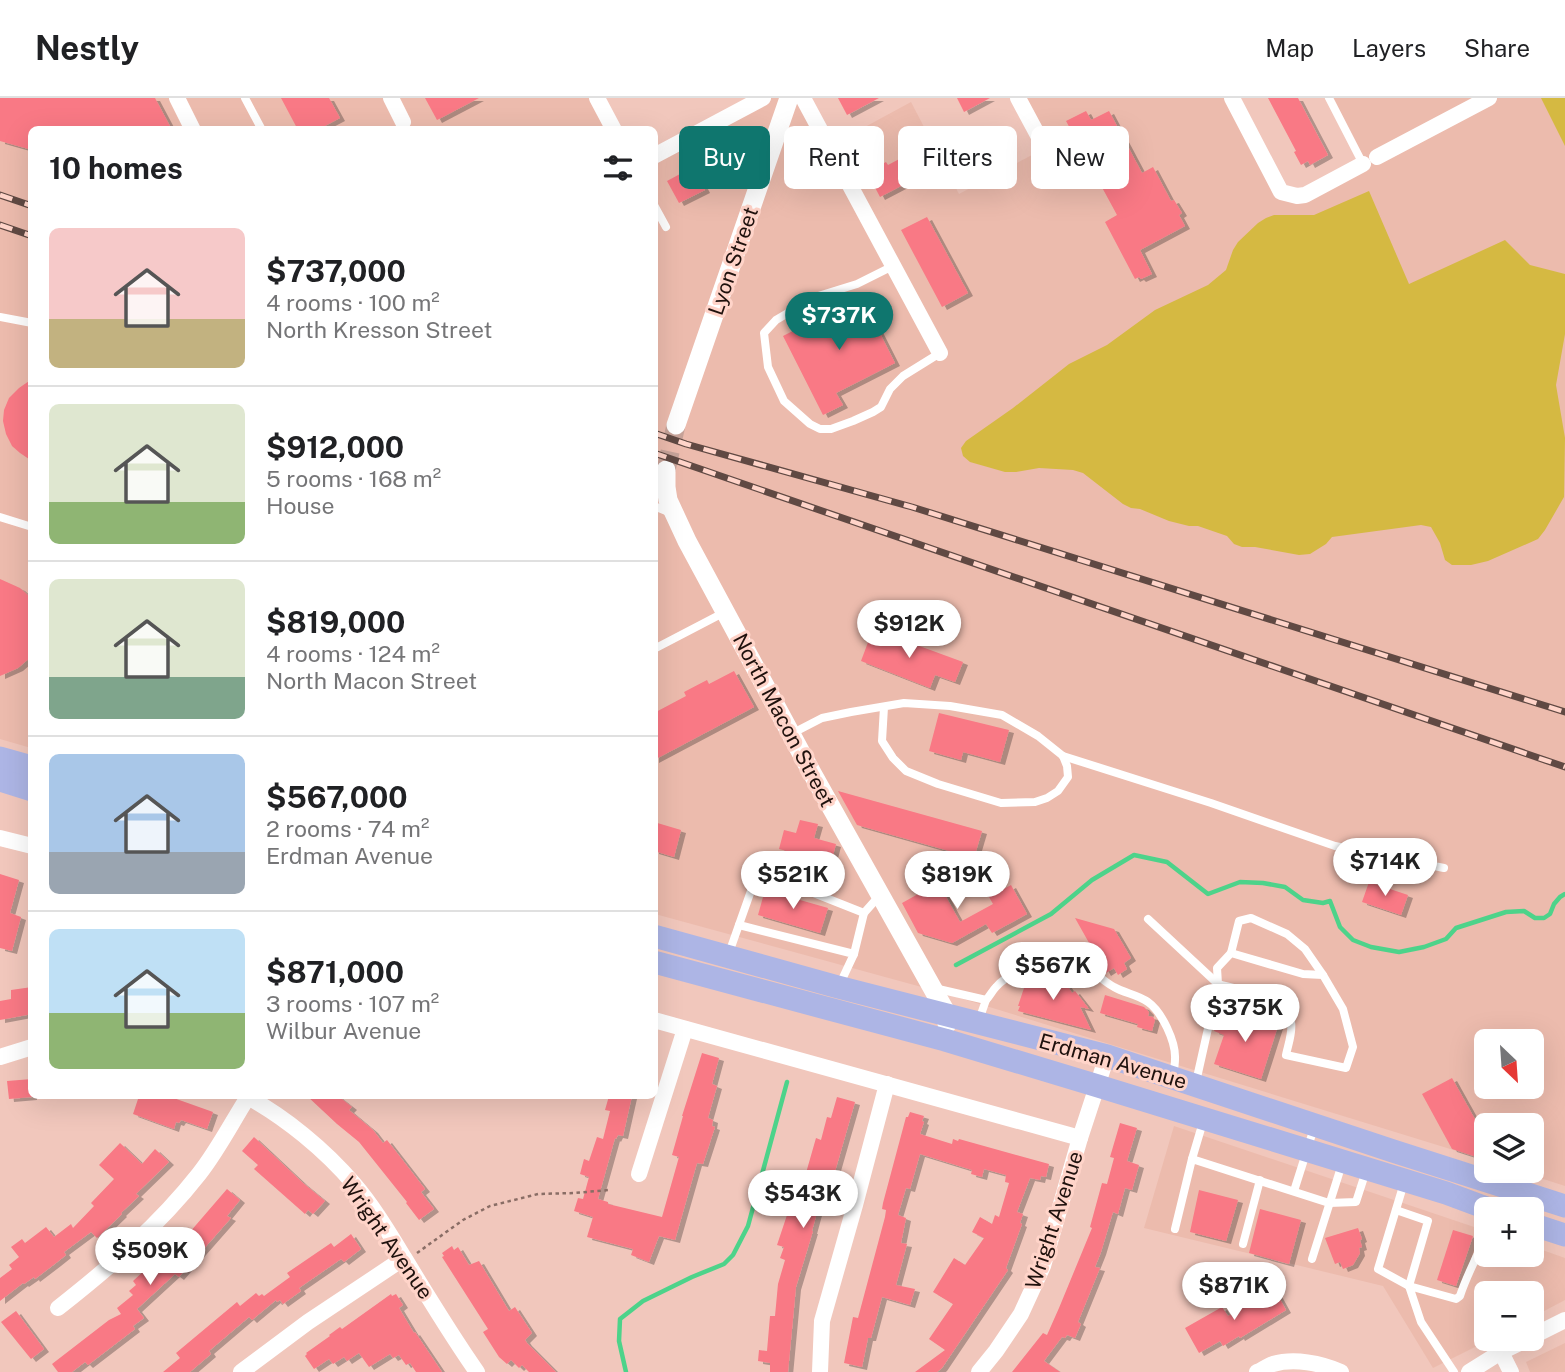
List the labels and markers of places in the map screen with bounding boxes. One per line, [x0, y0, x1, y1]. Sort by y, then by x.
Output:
pin: $737K [790, 292, 888, 352]
pin: $912K [860, 601, 958, 660]
pin: $714K [1336, 838, 1434, 898]
pin: $521K [744, 852, 842, 911]
pin: $819K [908, 852, 1006, 911]
pin: $567K [1004, 942, 1102, 1002]
pin: $375K [1196, 984, 1294, 1044]
pin: $543K [754, 1170, 852, 1230]
pin: $509K [101, 1228, 199, 1287]
pin: $871K [1185, 1262, 1283, 1322]

